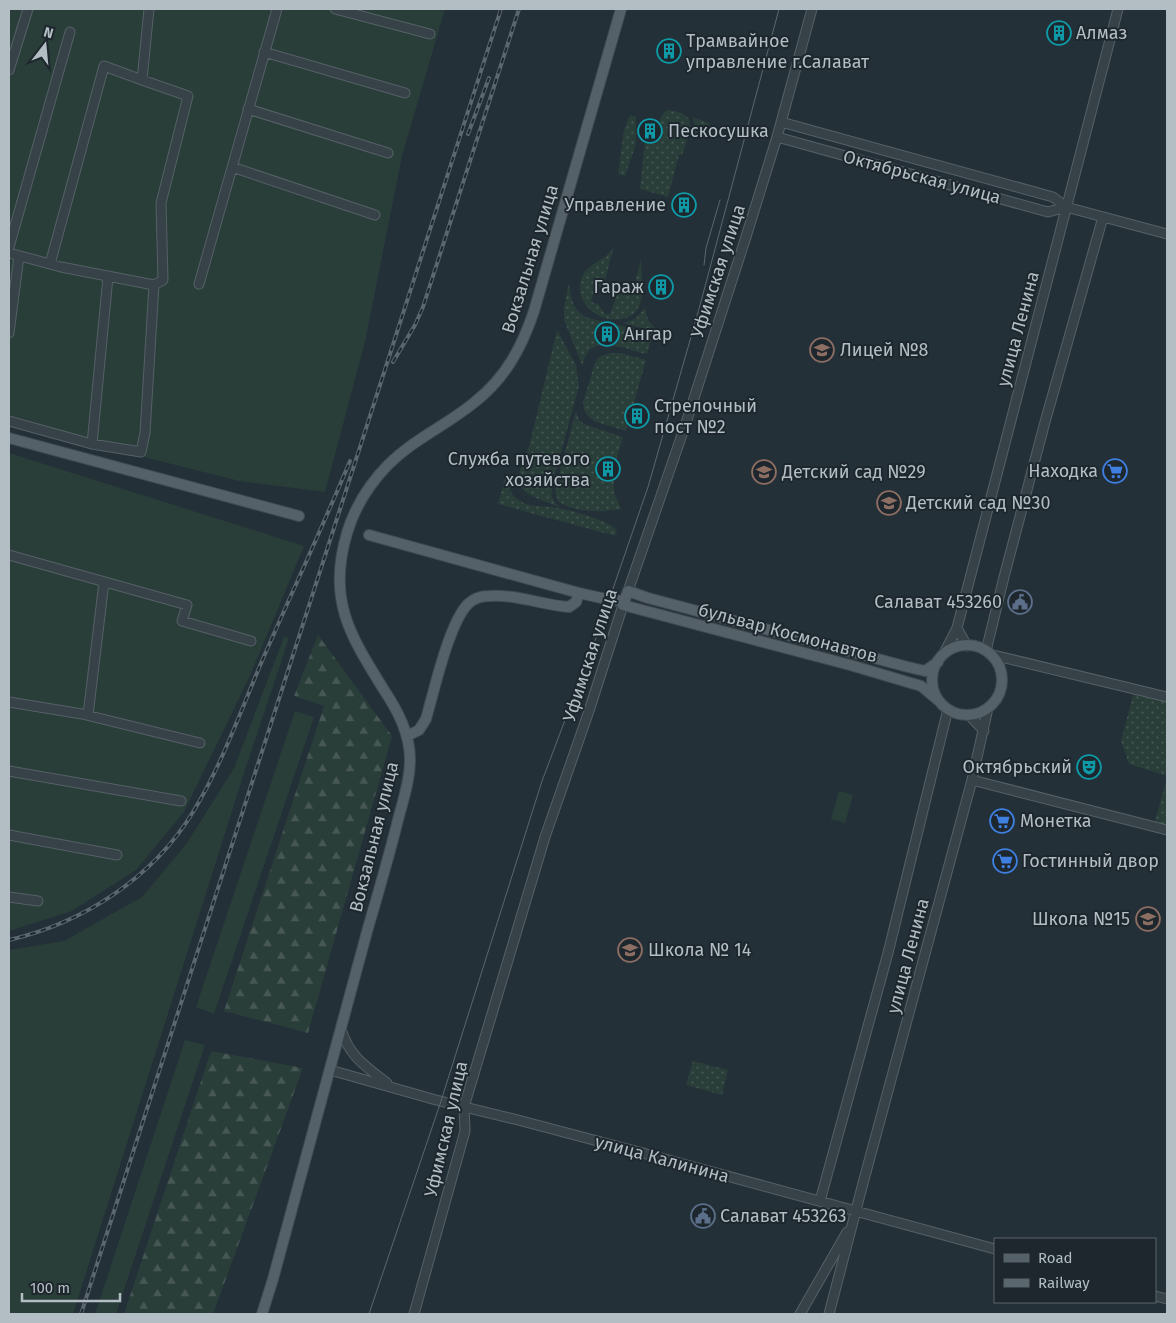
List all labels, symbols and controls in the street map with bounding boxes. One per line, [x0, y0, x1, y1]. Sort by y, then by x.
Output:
north arrow [20, 20, 70, 70]
building icon: Алмаз [1046, 20, 1072, 46]
place label: Алмаз [1076, 22, 1128, 44]
text: N [42, 24, 55, 42]
place label: Трамвайное управление г.Салават [686, 30, 870, 73]
building icon: Трамвайное управление г.Салават [656, 38, 682, 64]
building icon: Пескосушка [637, 118, 663, 144]
place label: Пескосушка [668, 120, 769, 142]
street label: Октябрьская улица [841, 145, 1003, 209]
street label: Вокзальная улица [497, 182, 563, 336]
building icon: Управление [671, 192, 697, 218]
place label: Управление [564, 194, 666, 216]
street label: Уфимская улица [686, 202, 750, 340]
street label: улица Ленина [992, 269, 1044, 389]
building icon: Гараж [648, 274, 674, 300]
place label: Гараж [594, 276, 644, 298]
building icon: Ангар [594, 321, 620, 347]
place label: Ангар [624, 323, 672, 345]
school or university icon: Лицей №8 [809, 337, 835, 363]
place label: Лицей №8 [840, 339, 929, 361]
place label: Стрелочный пост №2 [654, 395, 757, 438]
building icon: Стрелочный пост №2 [624, 403, 650, 429]
place label: Служба путевого хозяйства [448, 448, 590, 491]
building icon: Служба путевого хозяйства [595, 456, 621, 482]
supermarket icon: Находка [1102, 458, 1128, 484]
school or university icon: Детский сад №29 [751, 459, 777, 485]
place label: Находка [1028, 460, 1098, 482]
place label: Детский сад №29 [781, 461, 926, 483]
school or university icon: Детский сад №30 [876, 490, 902, 516]
place label: Детский сад №30 [905, 492, 1051, 514]
street label: Уфимская улица [558, 586, 622, 724]
public building icon: Салават 453260 [1007, 589, 1033, 615]
place label: Салават 453260 [874, 591, 1002, 613]
street label: бульвар Космонавтов [696, 598, 880, 668]
theatre icon: Октябрьский [1076, 754, 1102, 780]
place label: Октябрьский [963, 756, 1072, 778]
street label: Вокзальная улица [345, 759, 403, 915]
supermarket icon: Монетка [989, 808, 1015, 834]
place label: Монетка [1020, 810, 1092, 832]
supermarket icon: Гостинный двор [992, 848, 1018, 874]
place label: Гостинный двор [1022, 850, 1159, 872]
street label: улица Ленина [882, 896, 934, 1016]
school or university icon: Школа №15 [1135, 906, 1161, 932]
place label: Школа №15 [1032, 908, 1130, 930]
school or university icon: Школа № 14 [617, 937, 643, 963]
place label: Школа № 14 [648, 939, 752, 961]
street label: Уфимская улица [420, 1059, 472, 1199]
street label: улица Калинина [592, 1130, 732, 1188]
public building icon: Салават 453263 [690, 1203, 716, 1229]
place label: Салават 453263 [720, 1205, 847, 1227]
legend [994, 1238, 1156, 1303]
text: Road [1038, 1249, 1073, 1267]
scale bar [22, 1270, 120, 1302]
text: Railway [1038, 1274, 1090, 1292]
text: 100 m [30, 1279, 70, 1297]

